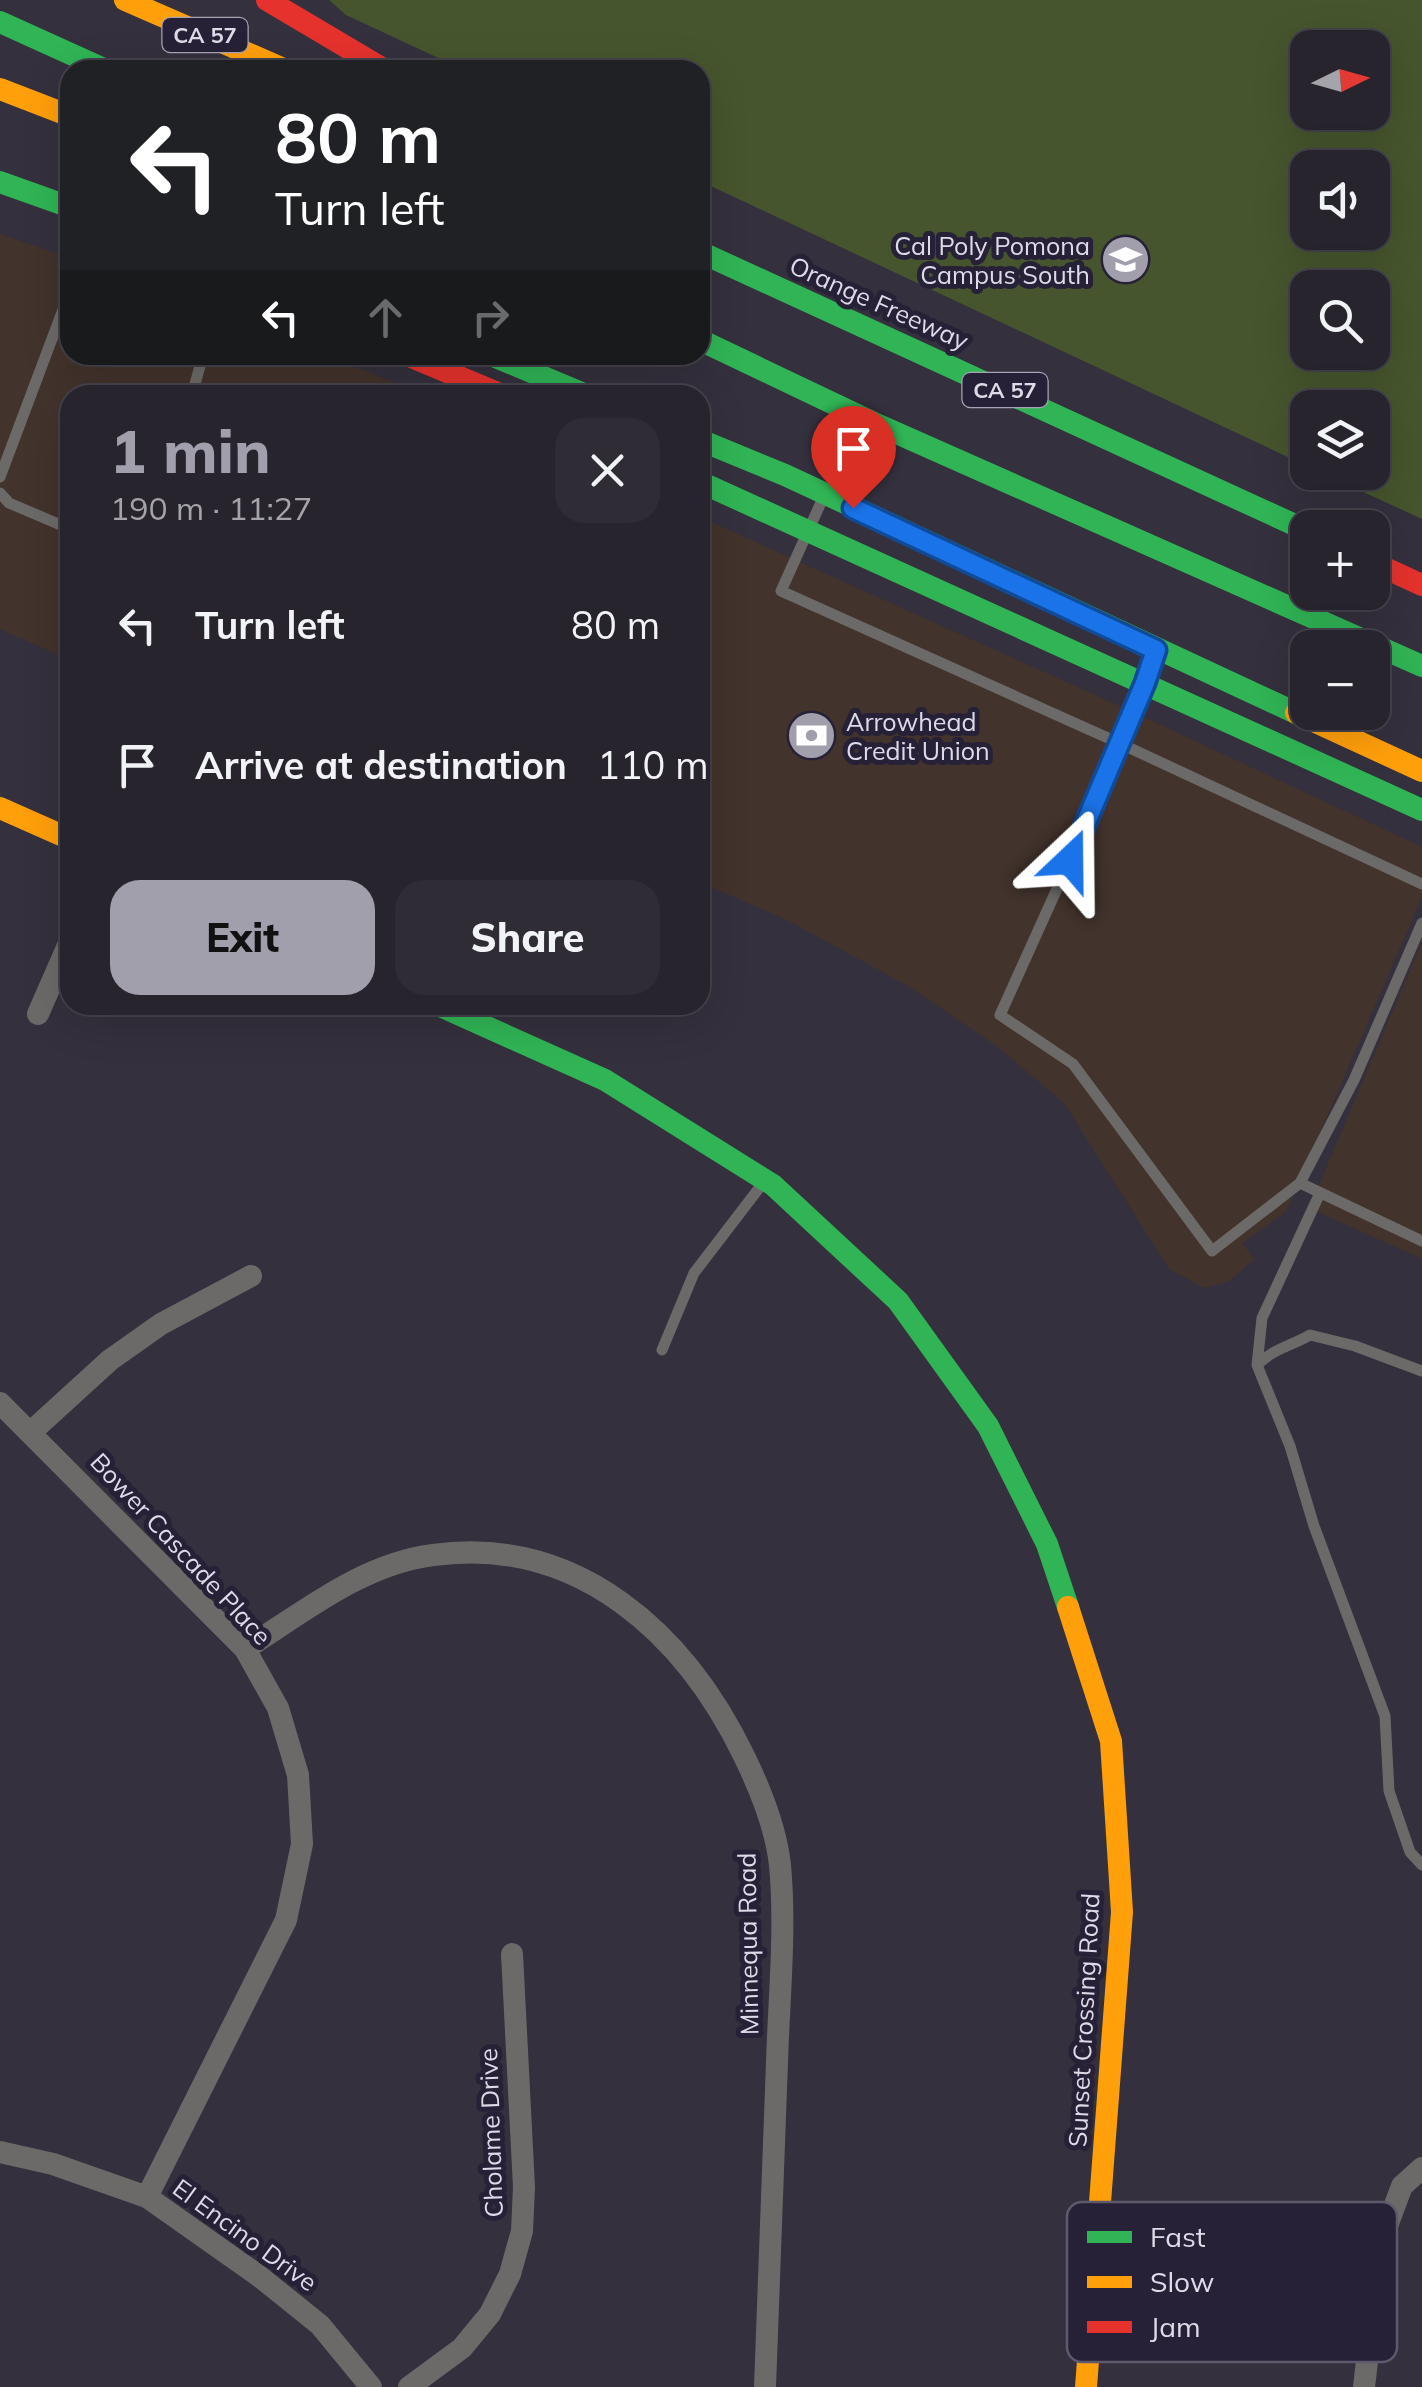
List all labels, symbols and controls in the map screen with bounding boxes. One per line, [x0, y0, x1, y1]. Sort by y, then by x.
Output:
road number: CA 57 [162, 18, 248, 52]
north arrow [1290, 30, 1390, 130]
map controls [1290, 30, 1390, 730]
text: 80 m [275, 93, 441, 181]
icon: left [110, 100, 240, 230]
button: sound [1290, 150, 1390, 250]
text: Turn left [275, 180, 444, 236]
place label: Cal Poly Pomona Campus South [894, 230, 1090, 290]
school or university icon: Cal Poly Pomona Campus South [1099, 234, 1151, 286]
street label: Orange Freeway [785, 249, 973, 356]
button: search [1290, 270, 1390, 370]
icon: left [253, 290, 308, 345]
icon: ahead [358, 290, 413, 345]
icon: right [463, 290, 518, 345]
road number: CA 57 [962, 373, 1048, 407]
button: layers [1290, 390, 1390, 490]
pin [811, 406, 896, 509]
text: 1 min [110, 413, 271, 488]
button: close [555, 418, 660, 523]
icon: arrive [826, 421, 881, 476]
text: 190 m · 11:27 [110, 488, 312, 528]
button: + [1290, 510, 1390, 610]
icon: left [110, 598, 165, 653]
text: Turn left [195, 601, 345, 649]
text: 80 m [571, 601, 660, 649]
button: − [1290, 630, 1390, 730]
place label: Arrowhead Credit Union [846, 706, 990, 766]
bank icon: Arrowhead Credit Union [785, 710, 837, 762]
icon: arrive [110, 738, 165, 793]
text: Arrive at destination [195, 741, 567, 789]
text: 110 m [597, 741, 709, 789]
position arrow [1018, 808, 1122, 912]
button: Exit [110, 880, 375, 995]
button: Share [395, 880, 660, 995]
street label: Bower Cascade Place [84, 1446, 278, 1651]
street label: Minnequa Road [730, 1852, 765, 2036]
street label: Sunset Crossing Road [1061, 1892, 1106, 2148]
street label: Cholame Drive [472, 2048, 509, 2218]
street label: El Encino Drive [167, 2172, 323, 2297]
legend [1067, 2202, 1397, 2362]
text: Fast [1150, 2219, 1206, 2254]
text: Slow [1150, 2264, 1214, 2299]
text: Jam [1150, 2309, 1201, 2344]

